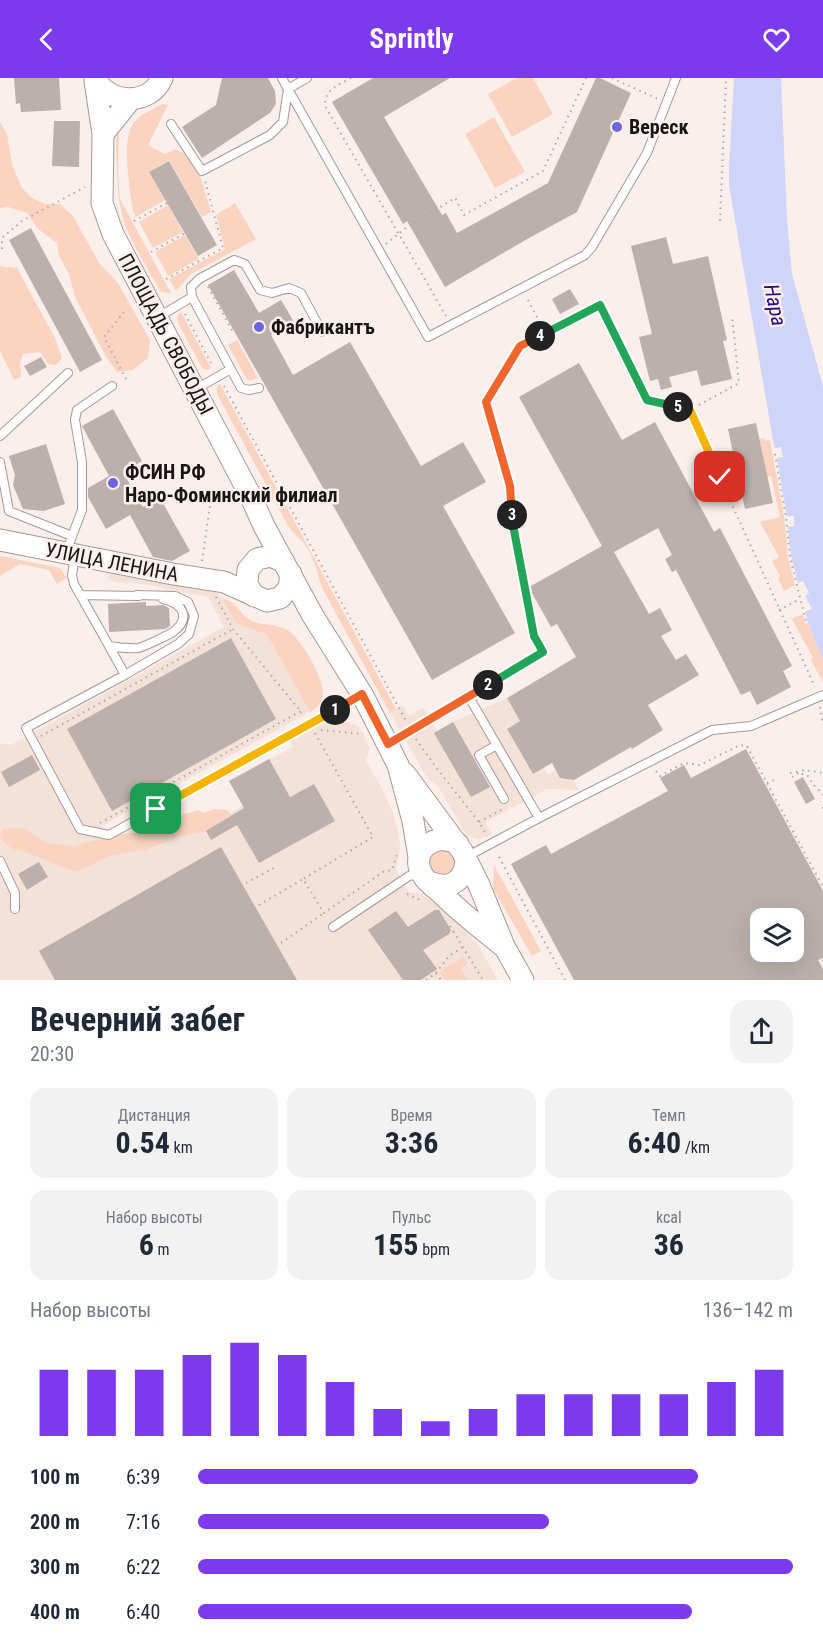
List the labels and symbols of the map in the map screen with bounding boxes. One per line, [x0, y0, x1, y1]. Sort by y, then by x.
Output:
place label: Вереcк [629, 115, 689, 139]
marker: Вереcк [610, 120, 624, 134]
street label: ПЛОЩАДЬ СВОБОДЫ [113, 249, 219, 419]
water label: Нара [759, 282, 791, 328]
place label: Фабрикантъ [271, 315, 375, 339]
marker: Фабрикантъ [252, 320, 266, 334]
pin: 4 [525, 321, 555, 351]
pin: 5 [663, 392, 693, 422]
pin [694, 451, 745, 502]
place label: ФСИН РФ Наро-Фоминский филиал [125, 460, 337, 507]
marker: ФСИН РФ Наро-Фоминский филиал [106, 476, 120, 490]
pin: 3 [497, 500, 527, 530]
street label: УЛИЦА ЛЕНИНА [43, 537, 181, 587]
pin: 2 [473, 670, 503, 700]
pin: 1 [320, 695, 350, 725]
pin [130, 783, 181, 834]

